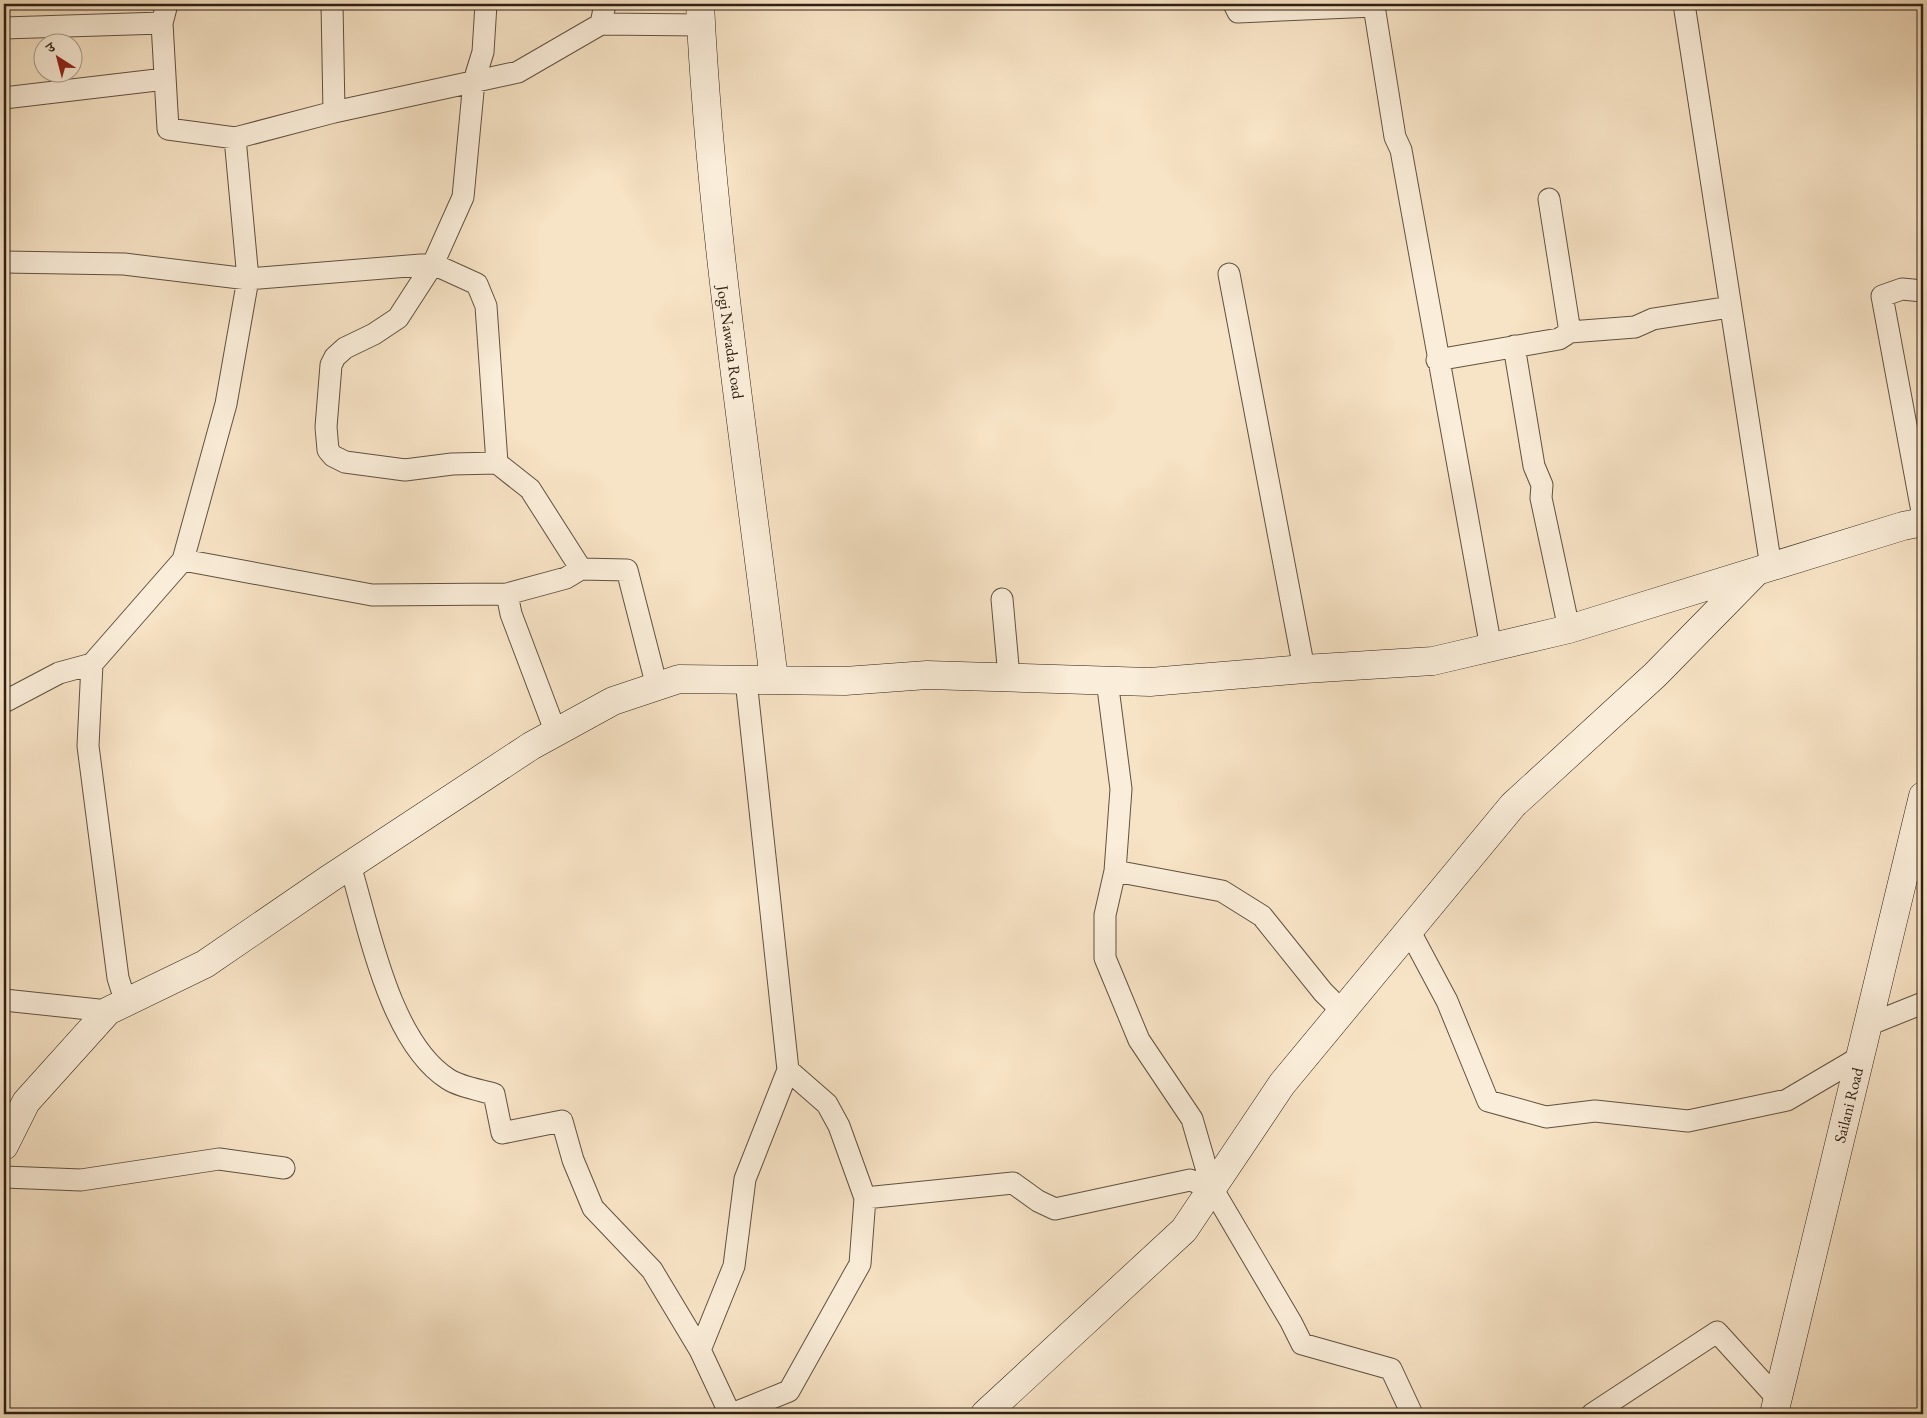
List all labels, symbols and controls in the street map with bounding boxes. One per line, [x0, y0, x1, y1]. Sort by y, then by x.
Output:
north arrow [32, 32, 82, 82]
text: उ [41, 38, 59, 57]
street label: Jogi Nawada Road [712, 282, 749, 401]
street label: Sailani Road [1829, 1064, 1868, 1145]

